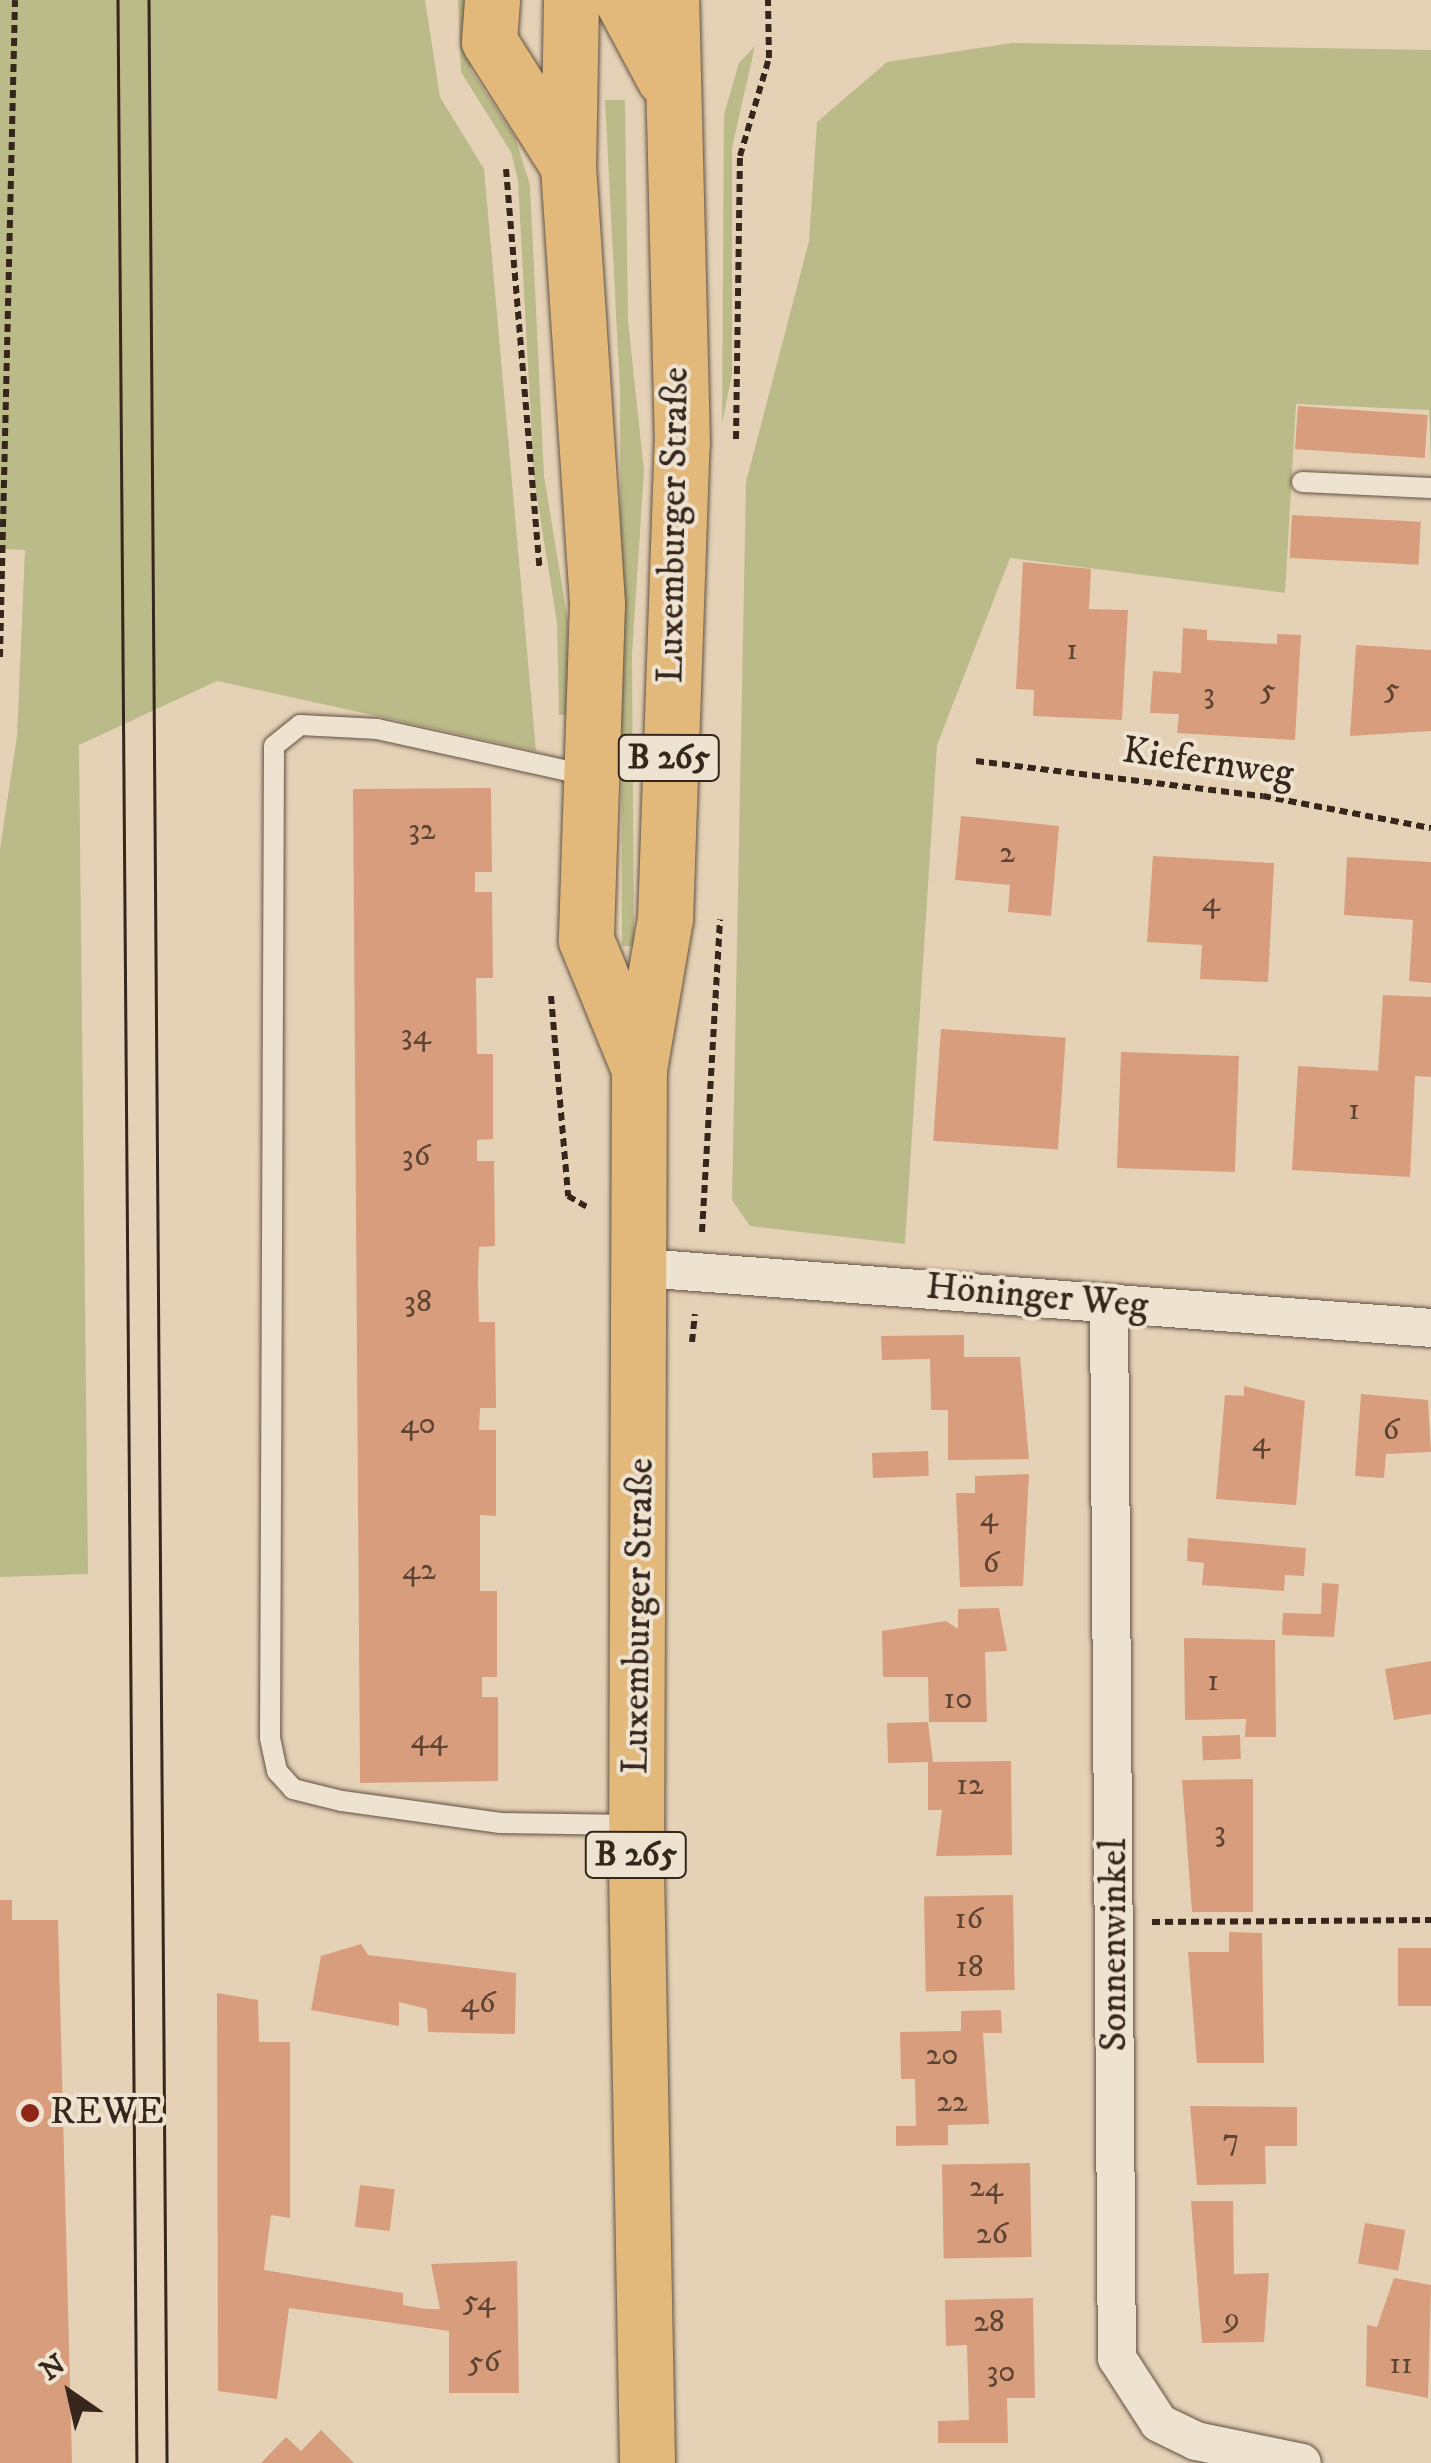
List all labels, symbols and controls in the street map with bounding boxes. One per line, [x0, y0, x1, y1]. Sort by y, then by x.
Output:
street label: Luxemburger Straße [648, 366, 700, 684]
house number: 1 [1066, 631, 1078, 669]
house number: 5 [1384, 670, 1400, 708]
house number: 5 [1260, 671, 1276, 709]
house number: 3 [1203, 675, 1215, 713]
road number: B 265 [616, 728, 722, 788]
street label: Kiefernweg [1120, 728, 1296, 798]
house number: 32 [408, 811, 436, 849]
house number: 2 [999, 834, 1015, 872]
house number: 4 [1202, 883, 1220, 921]
house number: 34 [401, 1016, 431, 1054]
house number: 1 [1348, 1091, 1360, 1129]
house number: 36 [402, 1137, 430, 1175]
street label: Höninger Weg [924, 1265, 1150, 1329]
house number: 38 [404, 1283, 432, 1321]
house number: 40 [400, 1405, 436, 1443]
house number: 6 [1383, 1411, 1399, 1449]
house number: 4 [1252, 1423, 1270, 1461]
street label: Luxemburger Straße [613, 1457, 665, 1775]
house number: 4 [980, 1498, 998, 1536]
house number: 6 [983, 1544, 999, 1582]
house number: 42 [402, 1551, 436, 1589]
house number: 1 [1207, 1662, 1219, 1700]
house number: 10 [944, 1680, 972, 1718]
house number: 44 [411, 1720, 447, 1758]
house number: 12 [956, 1766, 984, 1804]
house number: 3 [1214, 1813, 1226, 1851]
road number: B 265 [584, 1825, 688, 1885]
street label: Sonnenwinkel [1092, 1839, 1138, 2051]
house number: 16 [955, 1900, 983, 1938]
house number: 18 [956, 1948, 984, 1986]
house number: 46 [460, 1984, 496, 2022]
house number: 20 [926, 2036, 958, 2074]
house number: 22 [936, 2083, 968, 2121]
place label: REWE [50, 2090, 164, 2136]
marker: REWE [19, 2102, 41, 2124]
house number: 7 [1223, 2121, 1239, 2159]
house number: 24 [969, 2168, 1003, 2206]
house number: 26 [976, 2215, 1008, 2253]
house number: 54 [463, 2282, 495, 2320]
house number: 9 [1224, 2299, 1240, 2337]
house number: 28 [973, 2303, 1005, 2341]
north arrow [20, 2343, 120, 2443]
house number: 56 [468, 2343, 500, 2381]
house number: 11 [1389, 2345, 1413, 2383]
text: N [34, 2347, 72, 2389]
house number: 30 [986, 2353, 1016, 2391]

